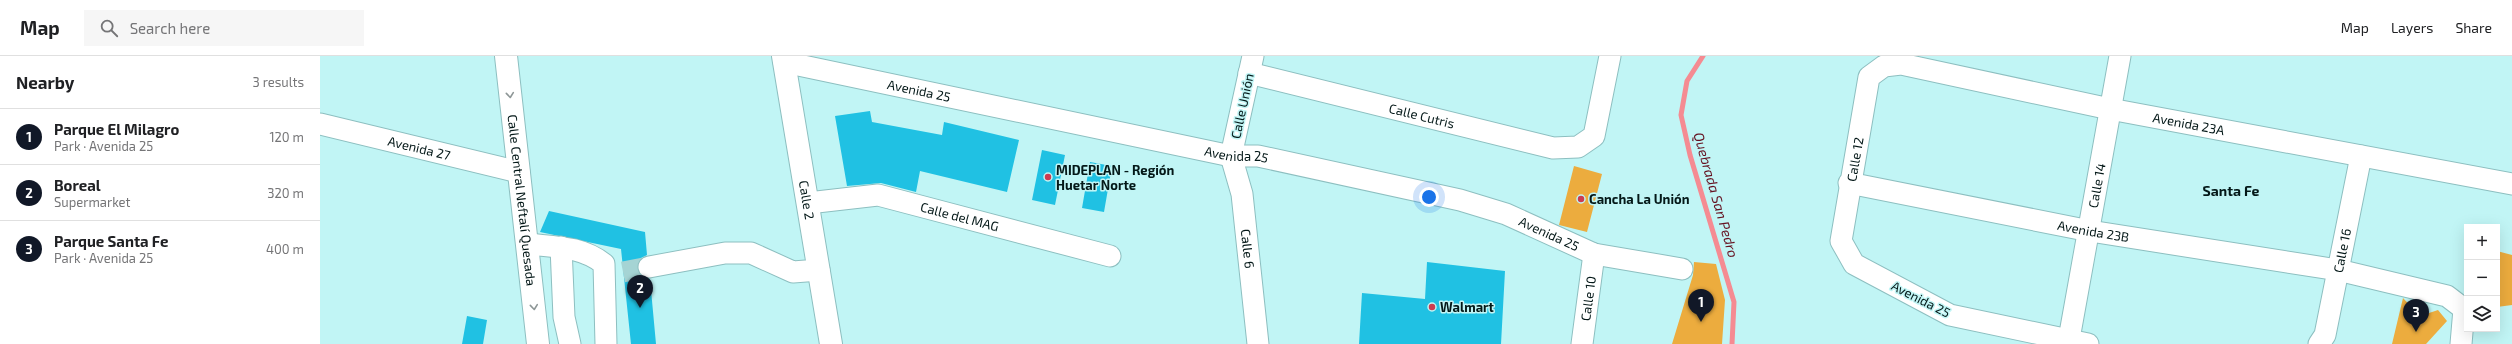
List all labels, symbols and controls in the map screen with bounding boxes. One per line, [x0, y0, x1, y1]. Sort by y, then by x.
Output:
search box [84, 10, 364, 46]
text: Map [20, 16, 60, 39]
icon: search [98, 17, 120, 39]
text: Search here [130, 19, 210, 37]
text: Map [2341, 19, 2369, 36]
text: Layers [2391, 19, 2433, 36]
text: Share [2455, 19, 2492, 36]
text: Nearby [16, 72, 74, 92]
street label: Calle Unión [1227, 72, 1257, 140]
text: 3 results [253, 74, 304, 90]
street label: Avenida 25 [886, 76, 952, 105]
one-way arrow [506, 92, 515, 98]
street label: Calle Cutris [1387, 100, 1456, 131]
street label: Avenida 23A [2151, 109, 2226, 138]
street label: Calle Central Neftalí Quesada [505, 113, 539, 287]
text: Parque El Milagro [54, 120, 179, 138]
text: 1 [26, 129, 32, 145]
text: 120 m [269, 129, 304, 145]
water label: Quebrada San Pedro [1690, 130, 1743, 260]
street label: Avenida 27 [386, 133, 452, 163]
street label: Calle 12 [1843, 136, 1867, 183]
text: Park · Avenida 25 [54, 138, 153, 154]
street label: Avenida 25 [1203, 143, 1270, 166]
place label: MIDEPLAN - Región Huetar Norte [1056, 162, 1174, 193]
street label: Calle 14 [2085, 162, 2109, 209]
marker: MIDEPLAN - Región Huetar Norte [1043, 172, 1053, 182]
text: Boreal [54, 176, 101, 194]
street label: Calle 2 [796, 179, 818, 221]
district label: Santa Fe [2203, 182, 2260, 199]
text: 2 [25, 185, 33, 201]
text: 320 m [267, 185, 304, 201]
your location [1419, 187, 1439, 207]
place label: Cancha La Unión [1589, 191, 1690, 207]
text: Supermarket [54, 194, 131, 210]
marker: Cancha La Unión [1576, 194, 1586, 204]
street label: Calle del MAG [919, 198, 1001, 234]
street label: Avenida 25 [1517, 213, 1582, 254]
street label: Avenida 23B [2056, 217, 2130, 245]
map controls [2464, 224, 2500, 332]
button: + [2464, 224, 2500, 260]
street label: Calle 16 [2330, 227, 2354, 274]
street label: Calle 6 [1238, 228, 1258, 269]
text: Parque Santa Fe [54, 232, 168, 250]
text: 3 [25, 241, 33, 257]
text: 400 m [266, 241, 304, 257]
text: Park · Avenida 25 [54, 250, 153, 266]
button: − [2464, 260, 2500, 296]
pin: 2 [627, 275, 653, 308]
street label: Calle 10 [1577, 275, 1599, 322]
street label: Avenida 25 [1889, 277, 1953, 321]
pin: 1 [1688, 289, 1714, 322]
button: layers [2464, 296, 2500, 332]
place label: Walmart [1440, 299, 1495, 315]
pin: 3 [2403, 299, 2429, 332]
marker: Walmart [1427, 302, 1437, 312]
one-way arrow [529, 304, 538, 310]

